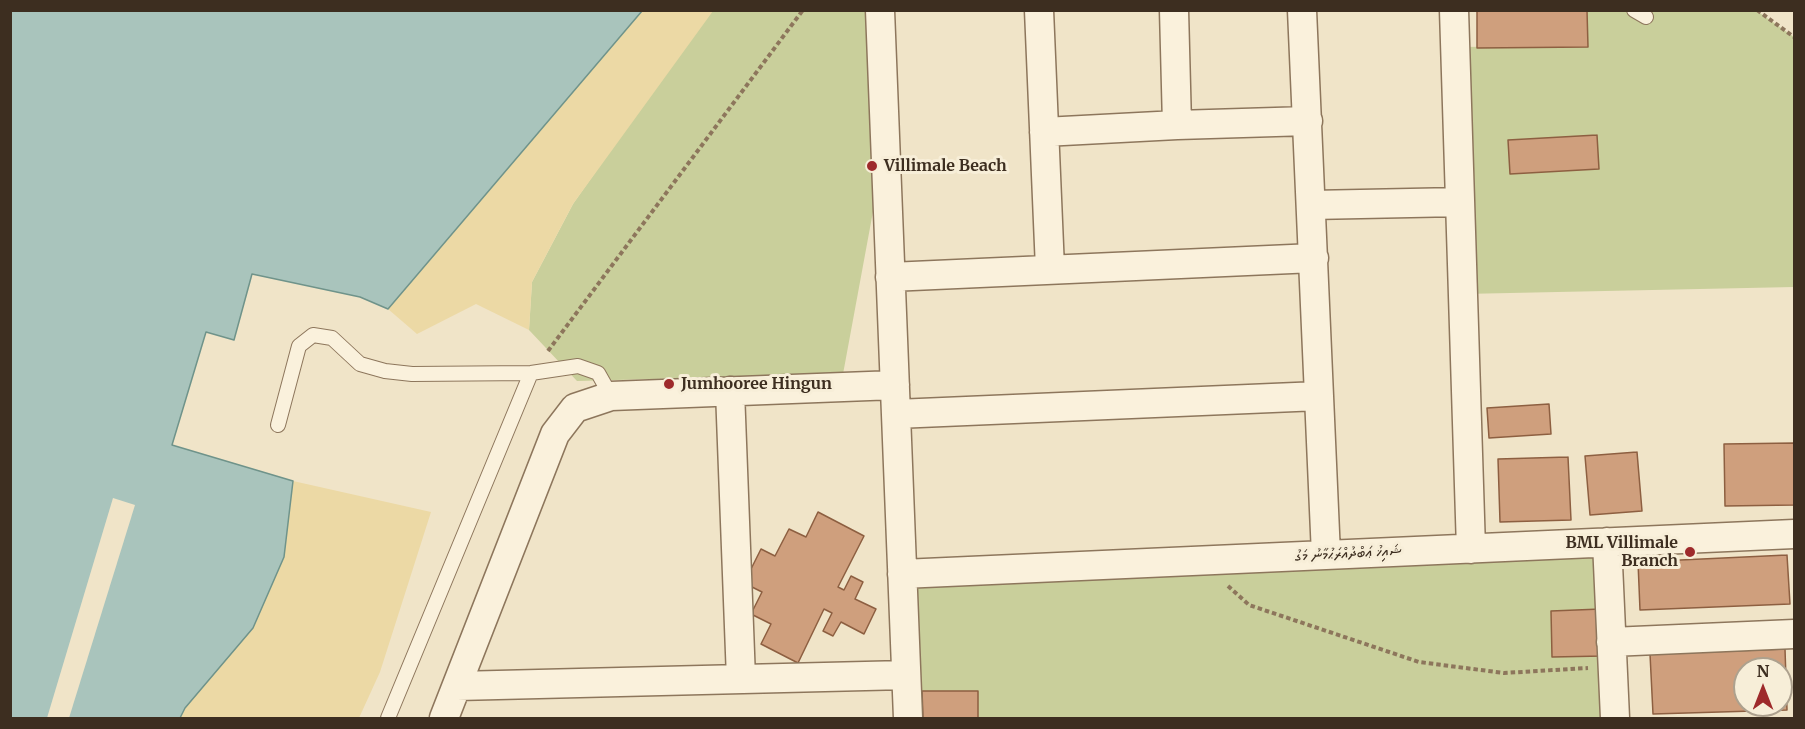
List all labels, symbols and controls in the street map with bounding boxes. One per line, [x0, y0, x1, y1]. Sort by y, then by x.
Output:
place label: Villimale Beach [884, 156, 1007, 176]
marker: Villimale Beach [865, 159, 879, 173]
place label: Jumhooree Hingun [681, 374, 832, 394]
marker: Jumhooree Hingun [662, 377, 676, 391]
place label: BML Villimale Branch [1566, 533, 1678, 571]
street label: ޝައިިޚު ޢަބްދުއްރަޙުމާނު މަގު [1294, 542, 1402, 566]
marker: BML Villimale Branch [1683, 545, 1697, 559]
north arrow [1733, 657, 1793, 717]
text: N [1757, 661, 1769, 681]

